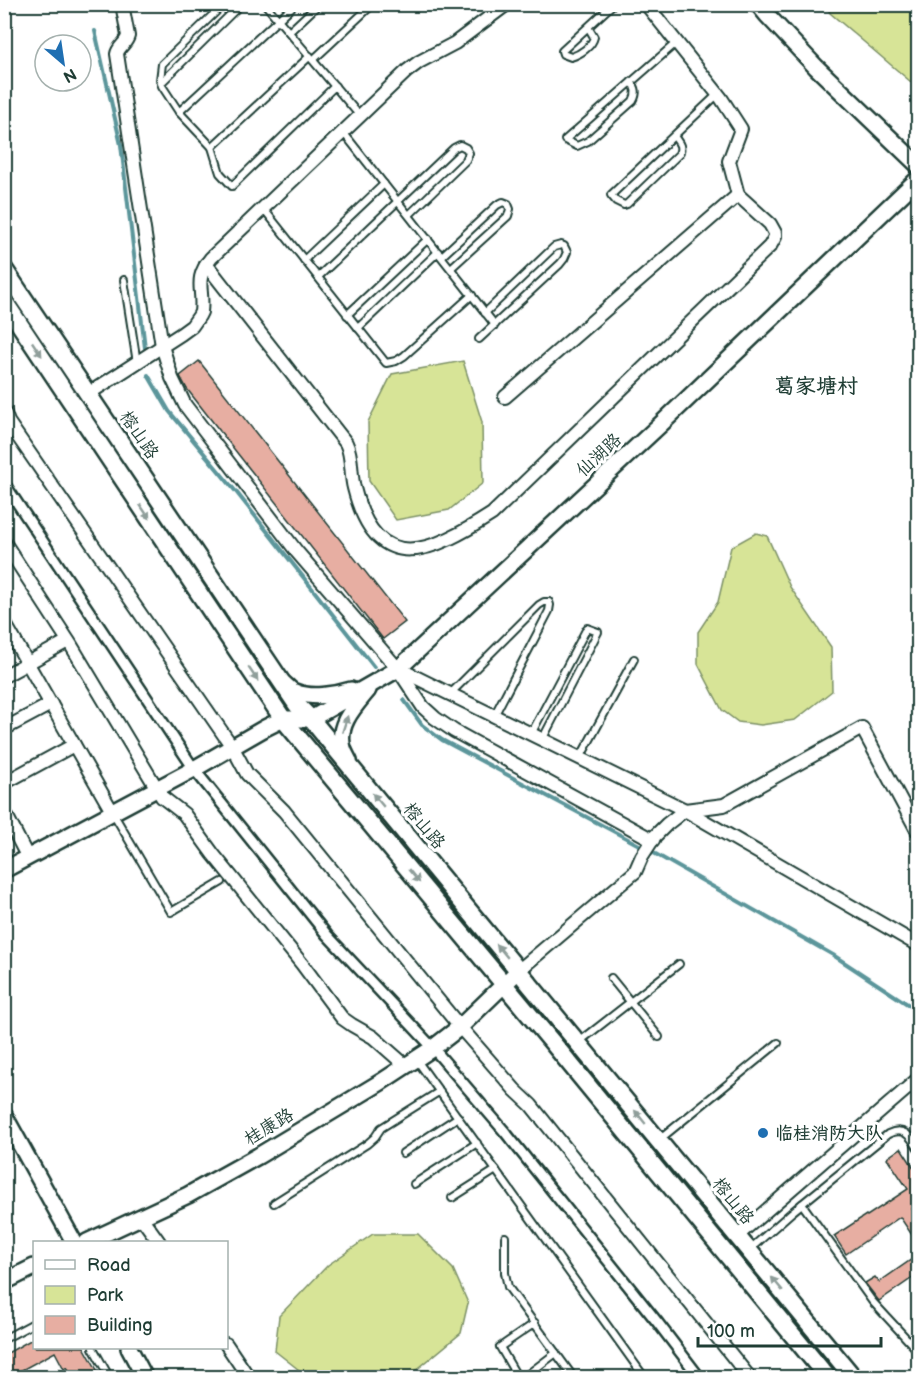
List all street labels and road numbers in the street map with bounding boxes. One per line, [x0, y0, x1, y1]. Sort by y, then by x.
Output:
street label: 榕山路 [115, 407, 163, 463]
street label: 仙湖路 [572, 429, 626, 481]
street label: 榕山路 [399, 799, 449, 853]
street label: 桂康路 [240, 1104, 298, 1150]
street label: 榕山路 [708, 1173, 758, 1229]

